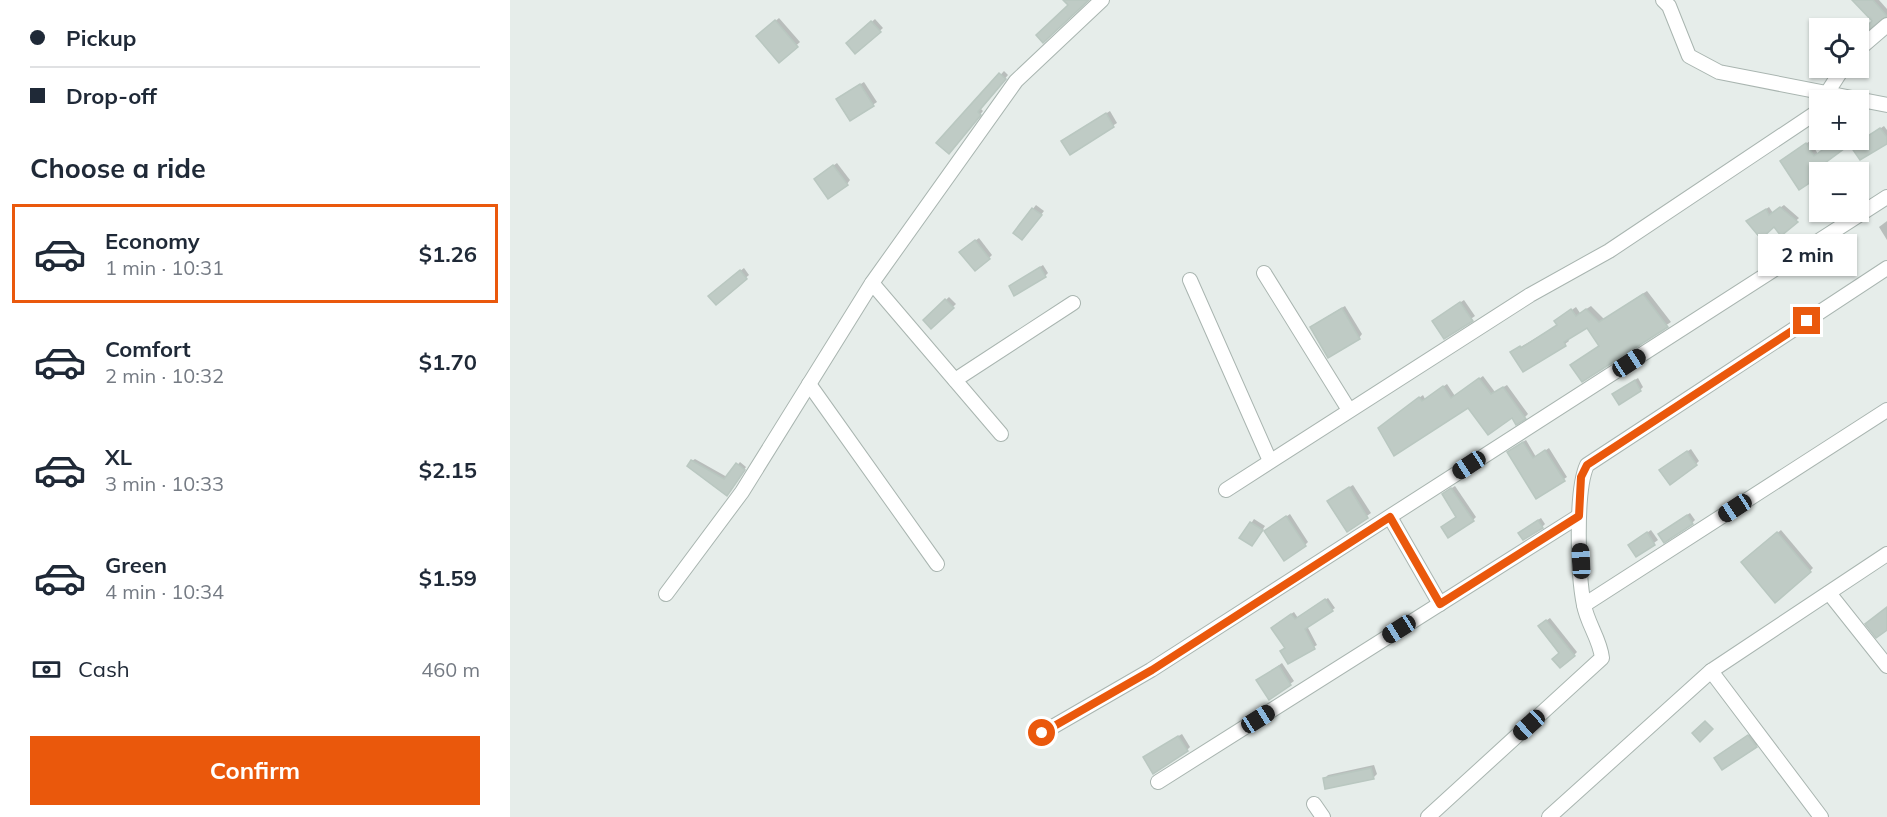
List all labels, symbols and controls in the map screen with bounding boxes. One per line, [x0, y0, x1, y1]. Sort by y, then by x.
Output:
map controls [1809, 18, 1869, 222]
button: locate [1809, 18, 1869, 78]
text: Pickup [66, 24, 136, 52]
text: Drop-off [66, 82, 157, 110]
button: + [1809, 90, 1869, 150]
text: Choose a ride [30, 151, 206, 185]
button: − [1809, 162, 1869, 222]
icon: car [33, 227, 87, 281]
text: Economy [105, 227, 200, 255]
callout: 2 min [1758, 234, 1856, 276]
text: $1.26 [419, 240, 477, 268]
text: 2 min [1781, 242, 1834, 267]
text: 1 min · 10:31 [105, 255, 224, 280]
route end [1793, 307, 1820, 334]
icon: car [33, 335, 87, 389]
text: Comfort [105, 335, 191, 363]
car [1609, 346, 1649, 380]
text: $1.70 [419, 348, 477, 376]
text: 2 min · 10:32 [105, 363, 224, 388]
icon: car [33, 443, 87, 497]
text: XL [105, 443, 132, 471]
car [1449, 448, 1489, 482]
text: $2.15 [419, 456, 477, 484]
text: 3 min · 10:33 [105, 471, 224, 496]
car [1715, 491, 1755, 525]
car [1571, 543, 1591, 579]
icon: car [33, 551, 87, 605]
text: Green [105, 551, 167, 579]
text: $1.59 [419, 564, 477, 592]
text: 4 min · 10:34 [105, 579, 224, 604]
car [1379, 612, 1419, 646]
icon: cash [30, 653, 63, 686]
text: Cash [78, 655, 130, 683]
text: 460 m [421, 657, 480, 682]
car [1238, 702, 1278, 736]
car [1510, 706, 1548, 744]
route start [1028, 719, 1055, 746]
button: Confirm [30, 736, 480, 805]

